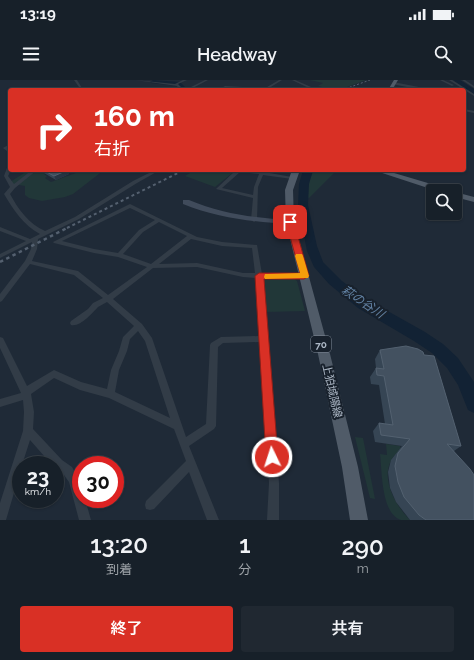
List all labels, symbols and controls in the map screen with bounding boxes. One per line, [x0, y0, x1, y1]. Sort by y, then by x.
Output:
text: 13:19 [20, 5, 56, 23]
icon: menu [20, 43, 42, 65]
icon: search [432, 43, 454, 65]
text: Headway [197, 44, 277, 65]
text: 160 m [94, 100, 175, 133]
icon: right [28, 104, 80, 156]
text: 右折 [94, 138, 130, 159]
map controls [426, 184, 462, 220]
button: search [426, 184, 462, 220]
pin [273, 205, 307, 239]
icon: arrive [279, 211, 301, 233]
water label: 萩の谷川 [339, 283, 388, 322]
road number: 70 [311, 336, 331, 352]
street label: 上狛城陽線 [319, 363, 345, 419]
position arrow [251, 436, 293, 478]
speed limit sign: 30 [72, 456, 124, 508]
text: 23 [27, 465, 49, 489]
text: km/h [25, 486, 51, 497]
text: 13:20 [90, 530, 148, 559]
text: 1 [239, 530, 250, 559]
text: 290 [342, 532, 384, 561]
text: m [357, 561, 369, 576]
text: 到着 [106, 562, 132, 577]
text: 分 [238, 562, 251, 577]
button: 終了 [20, 606, 233, 652]
button: 共有 [241, 606, 454, 652]

